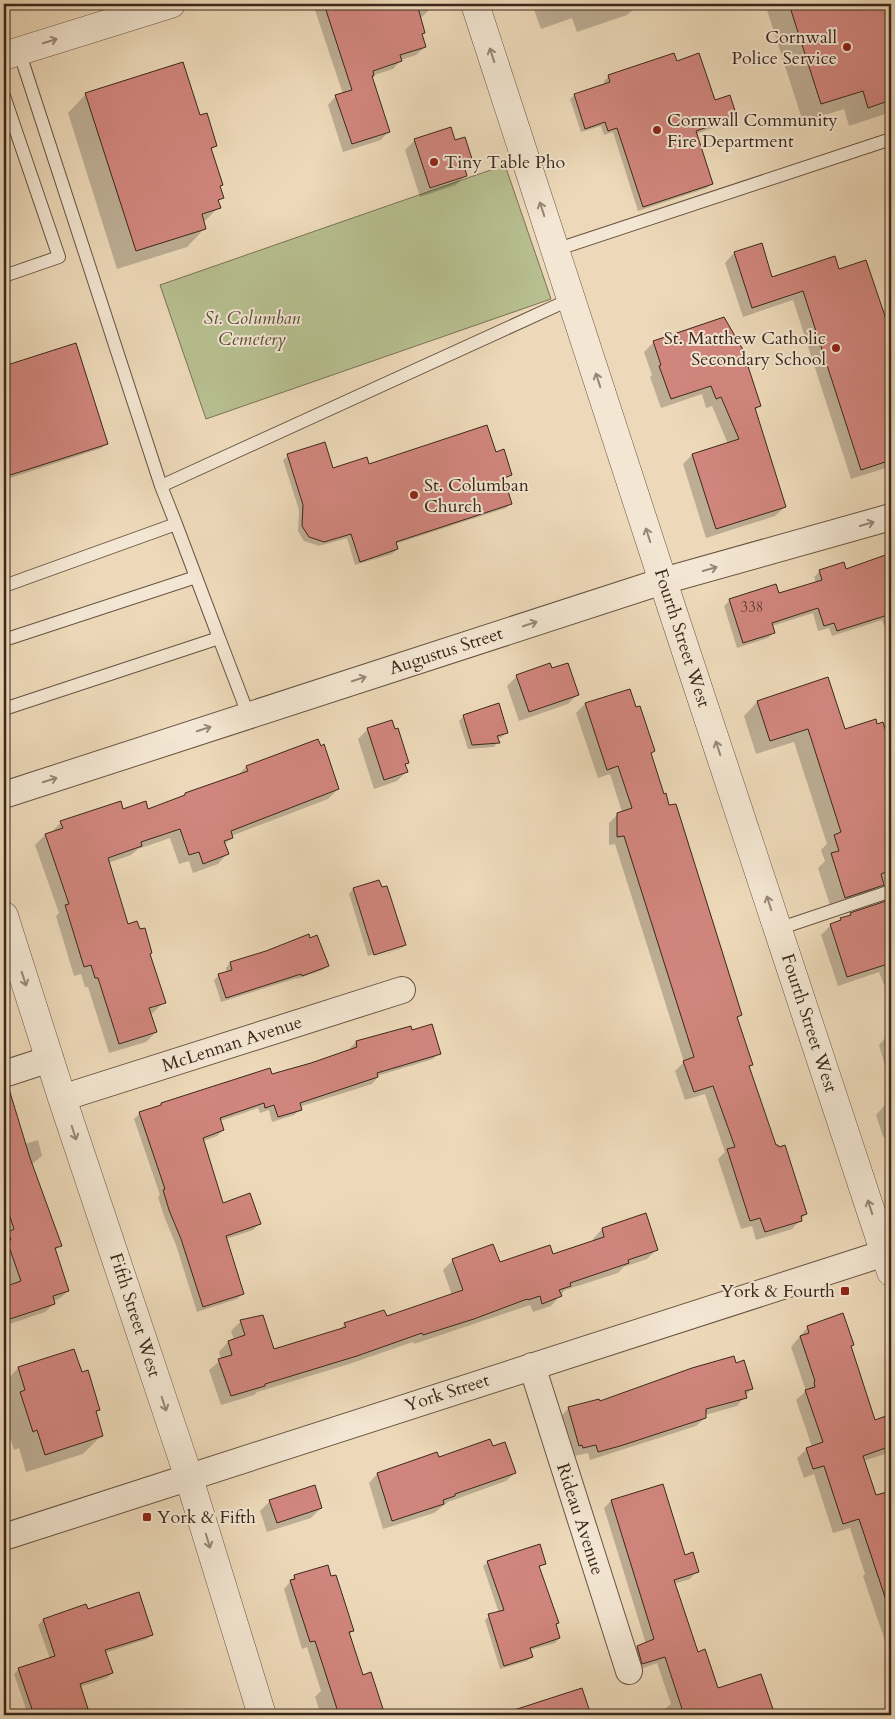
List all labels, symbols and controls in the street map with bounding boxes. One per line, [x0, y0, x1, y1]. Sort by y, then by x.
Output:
place label: Cornwall Police Service [731, 25, 837, 71]
one-way arrow [42, 36, 58, 46]
marker: Cornwall Police Service [841, 41, 853, 53]
one-way arrow [486, 47, 496, 63]
place label: Cornwall Community Fire Department [667, 108, 838, 154]
marker: Cornwall Community Fire Department [651, 124, 663, 136]
place label: Tiny Table Pho [444, 150, 566, 175]
marker: Tiny Table Pho [428, 156, 440, 168]
one-way arrow [537, 202, 546, 218]
park label: St. Columban Cemetery [204, 306, 301, 352]
place label: St. Matthew Catholic Secondary School [664, 326, 826, 372]
marker: St. Matthew Catholic Secondary School [830, 342, 842, 354]
one-way arrow [592, 373, 602, 389]
place label: St. Columban Church [424, 473, 530, 519]
marker: St. Columban Church [408, 489, 420, 501]
one-way arrow [858, 519, 874, 529]
one-way arrow [643, 528, 652, 543]
one-way arrow [702, 563, 718, 573]
street label: Fourth Street West [648, 565, 716, 711]
house number: 338 [740, 597, 764, 617]
one-way arrow [522, 619, 538, 628]
street label: Augustus Street [386, 621, 506, 681]
one-way arrow [351, 674, 366, 683]
one-way arrow [196, 724, 212, 733]
one-way arrow [713, 741, 723, 757]
one-way arrow [42, 774, 58, 784]
one-way arrow [764, 895, 773, 911]
street label: Fourth Street West [775, 950, 843, 1096]
one-way arrow [20, 970, 29, 986]
street label: McLennan Avenue [159, 1010, 305, 1078]
one-way arrow [70, 1125, 79, 1141]
one-way arrow [864, 1199, 874, 1215]
street label: Fifth Street West [103, 1250, 167, 1381]
place label: York & Fourth [721, 1279, 835, 1304]
marker: York & Fourth [839, 1285, 851, 1297]
street label: York Street [402, 1367, 493, 1418]
one-way arrow [160, 1395, 169, 1411]
street label: Rideau Avenue [550, 1460, 610, 1578]
place label: York & Fifth [157, 1505, 256, 1530]
marker: York & Fifth [141, 1511, 153, 1523]
one-way arrow [204, 1533, 214, 1549]

